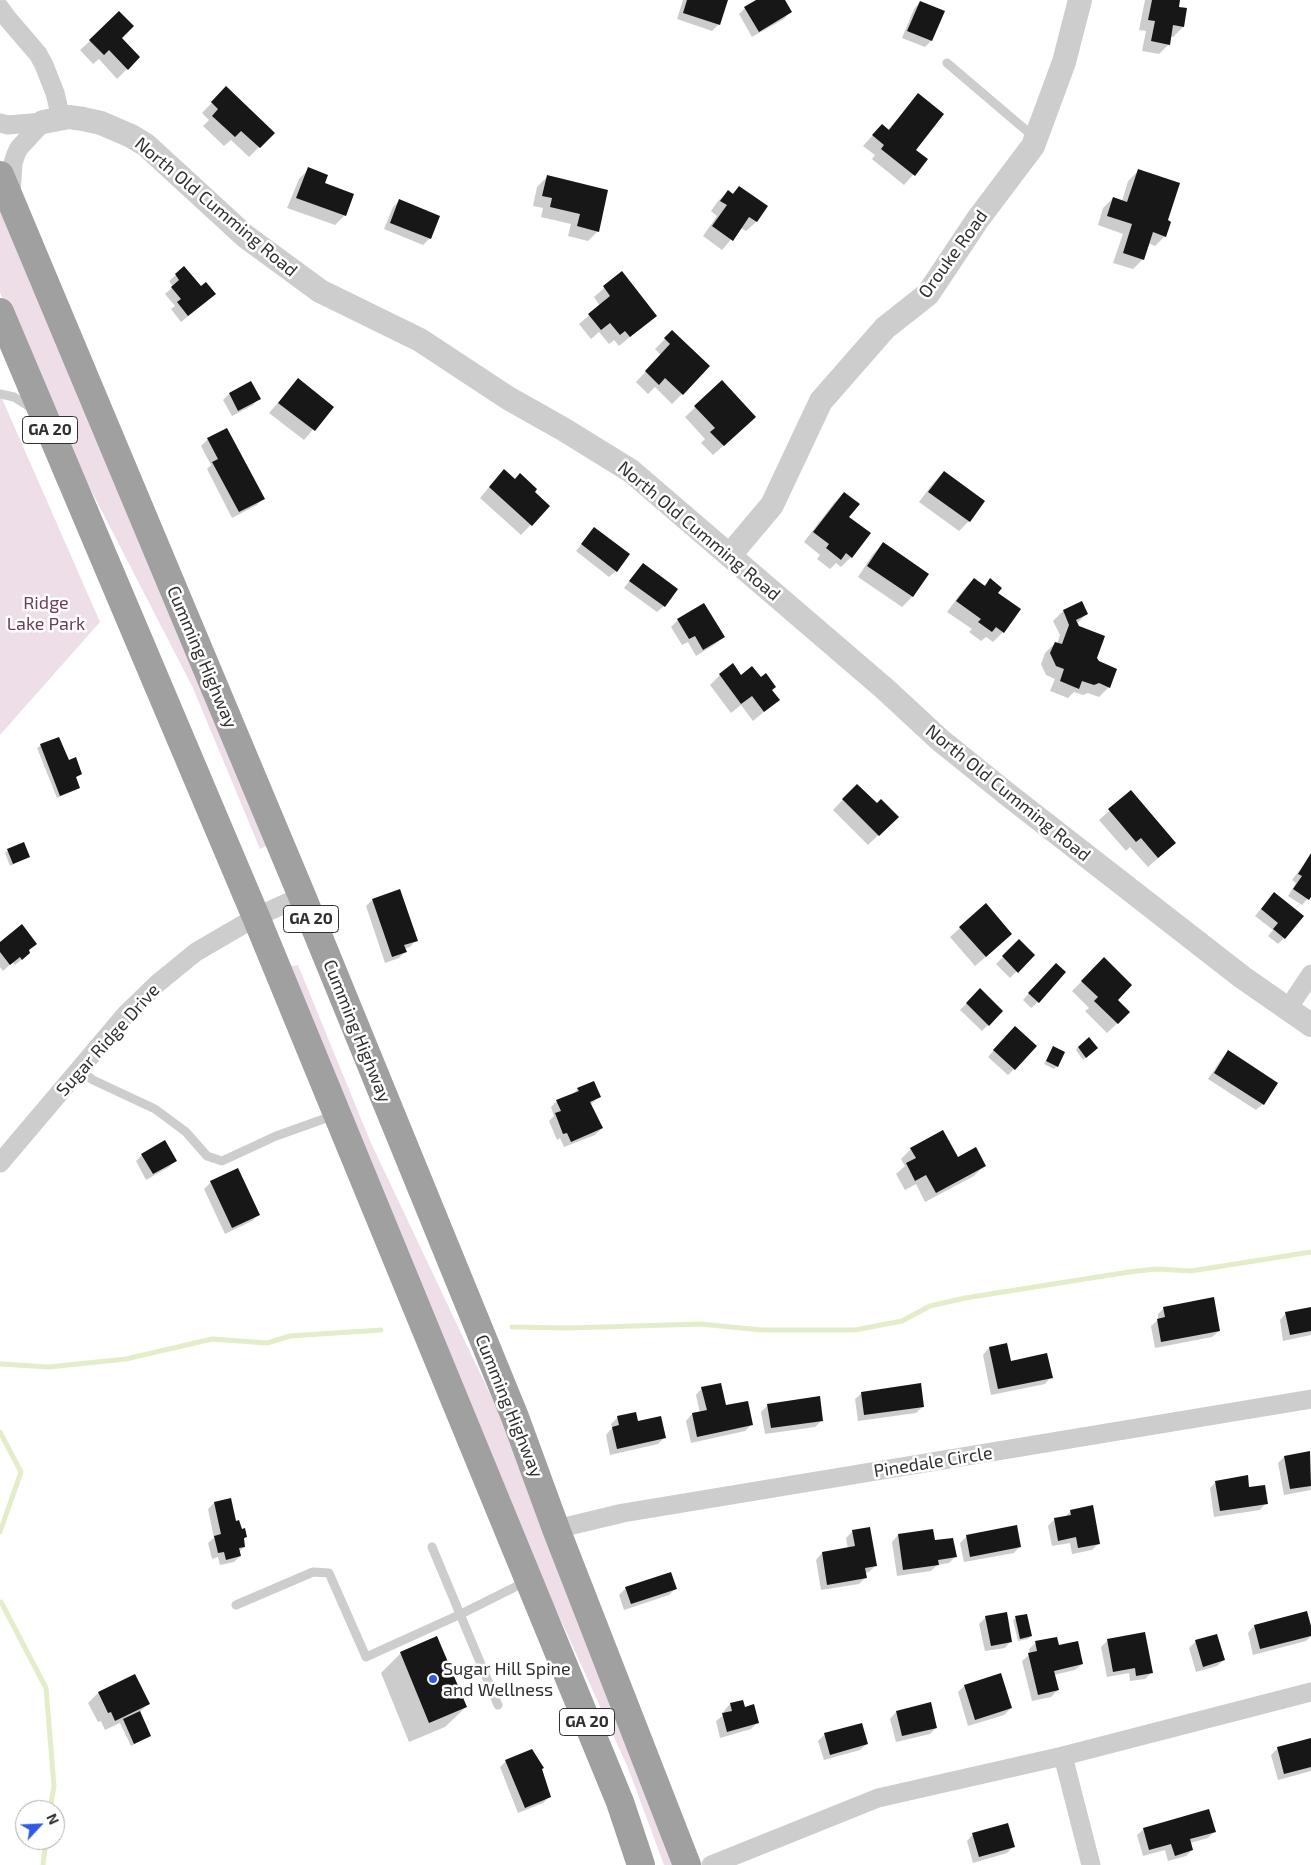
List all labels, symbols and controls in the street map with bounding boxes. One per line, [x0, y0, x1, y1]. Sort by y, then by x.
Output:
street label: North Old Cumming Road [130, 133, 302, 281]
street label: Orouke Road [914, 206, 992, 302]
road number: GA 20 [22, 416, 78, 444]
street label: North Old Cumming Road [613, 457, 785, 605]
street label: Cumming Highway [162, 583, 242, 731]
park label: Ridge Lake Park [7, 592, 85, 634]
street label: North Old Cumming Road [921, 720, 1095, 866]
road number: GA 20 [284, 906, 338, 932]
street label: Cumming Highway [318, 956, 396, 1106]
street label: Sugar Ridge Drive [52, 979, 164, 1101]
street label: Cumming Highway [470, 1331, 548, 1481]
street label: Pinedale Circle [872, 1442, 994, 1482]
place label: Sugar Hill Spine and Wellness [443, 1658, 571, 1700]
marker: Sugar Hill Spine and Wellness [427, 1673, 439, 1685]
road number: GA 20 [560, 1708, 614, 1735]
north arrow [15, 1800, 65, 1850]
text: N [43, 1811, 63, 1827]

